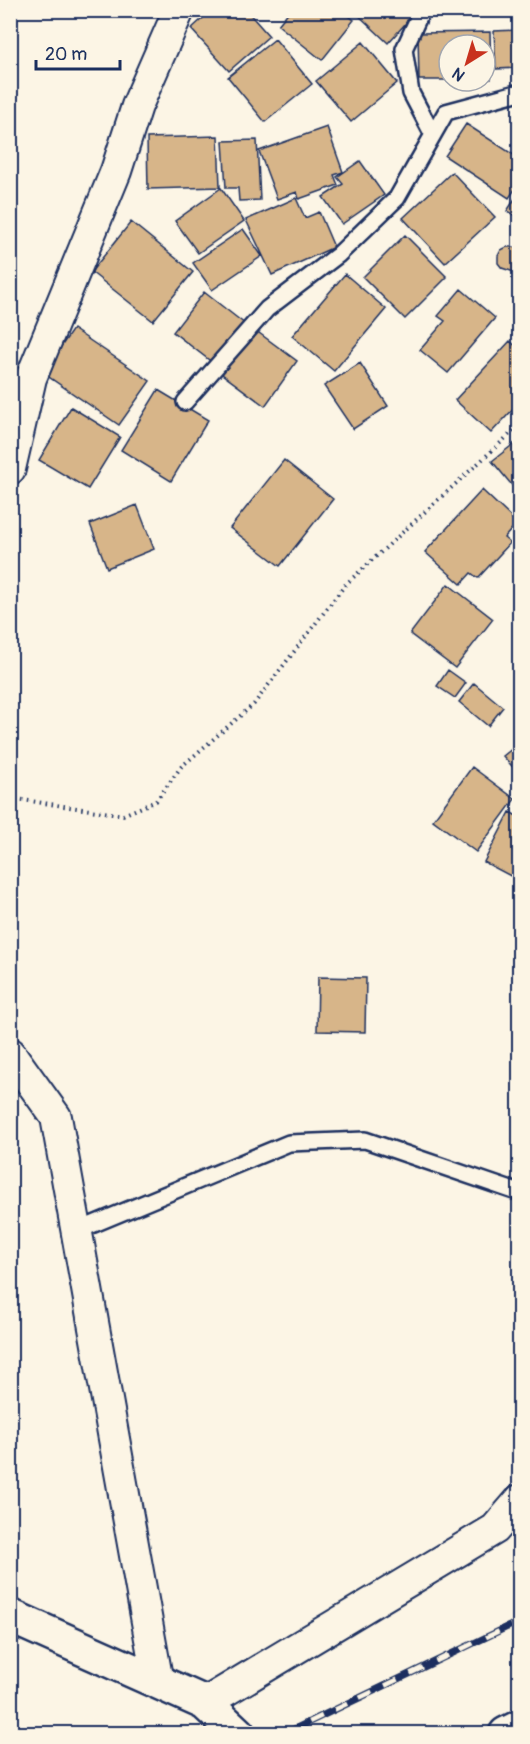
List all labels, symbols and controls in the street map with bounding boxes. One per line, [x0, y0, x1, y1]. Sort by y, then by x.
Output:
scale bar [36, 33, 120, 71]
north arrow [437, 33, 497, 93]
text: 20 m [45, 43, 87, 66]
text: N [448, 63, 469, 85]

